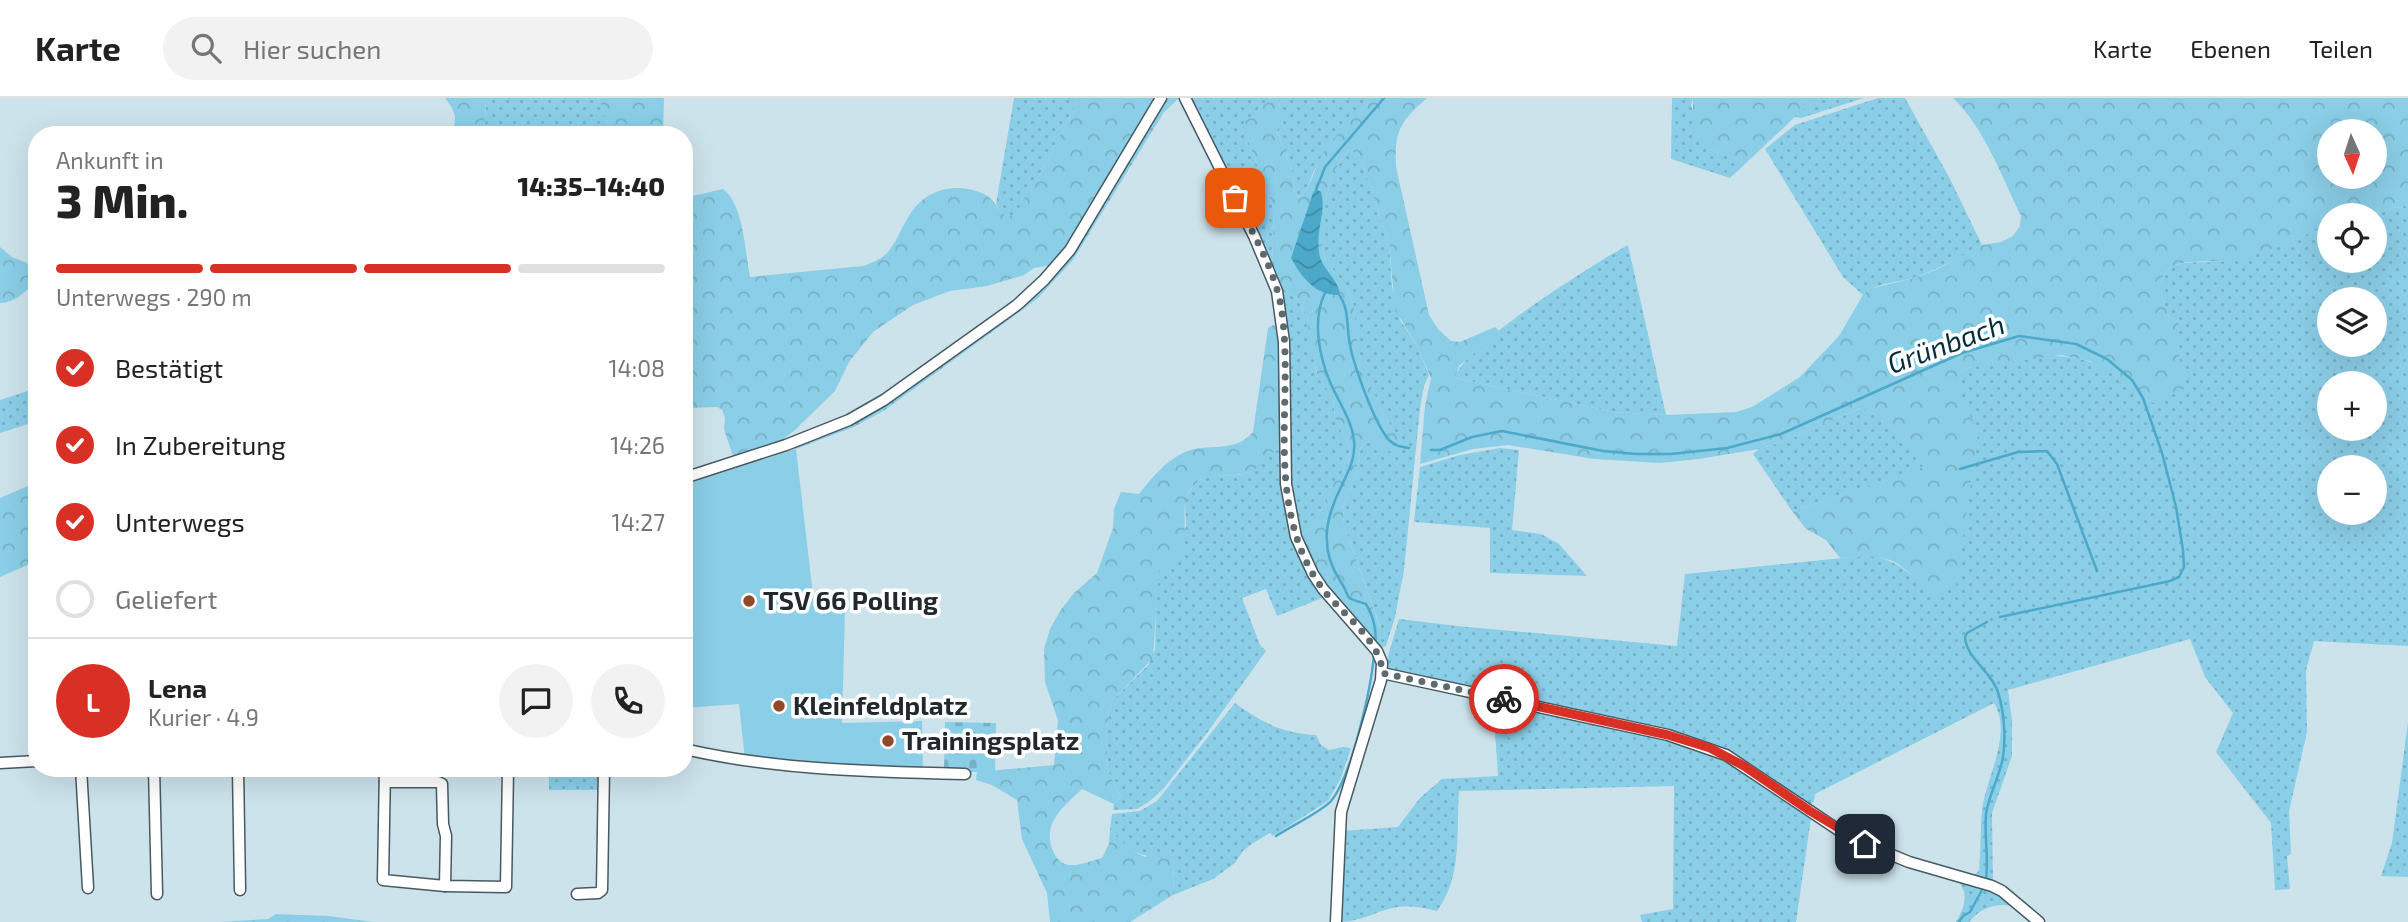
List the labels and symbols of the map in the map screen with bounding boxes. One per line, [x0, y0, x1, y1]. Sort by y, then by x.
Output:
north arrow [2317, 119, 2387, 189]
pin [1205, 168, 1265, 228]
water label: Grünbach [1882, 306, 2009, 380]
place label: TSV 66 Polling [763, 584, 938, 615]
marker: TSV 66 Polling [741, 593, 757, 609]
courier [1469, 664, 1539, 734]
place label: Kleinfeldplatz [793, 689, 968, 720]
marker: Kleinfeldplatz [771, 698, 787, 714]
place label: Trainingsplatz [902, 724, 1079, 755]
marker: Trainingsplatz [880, 733, 896, 749]
pin [1835, 814, 1895, 874]

